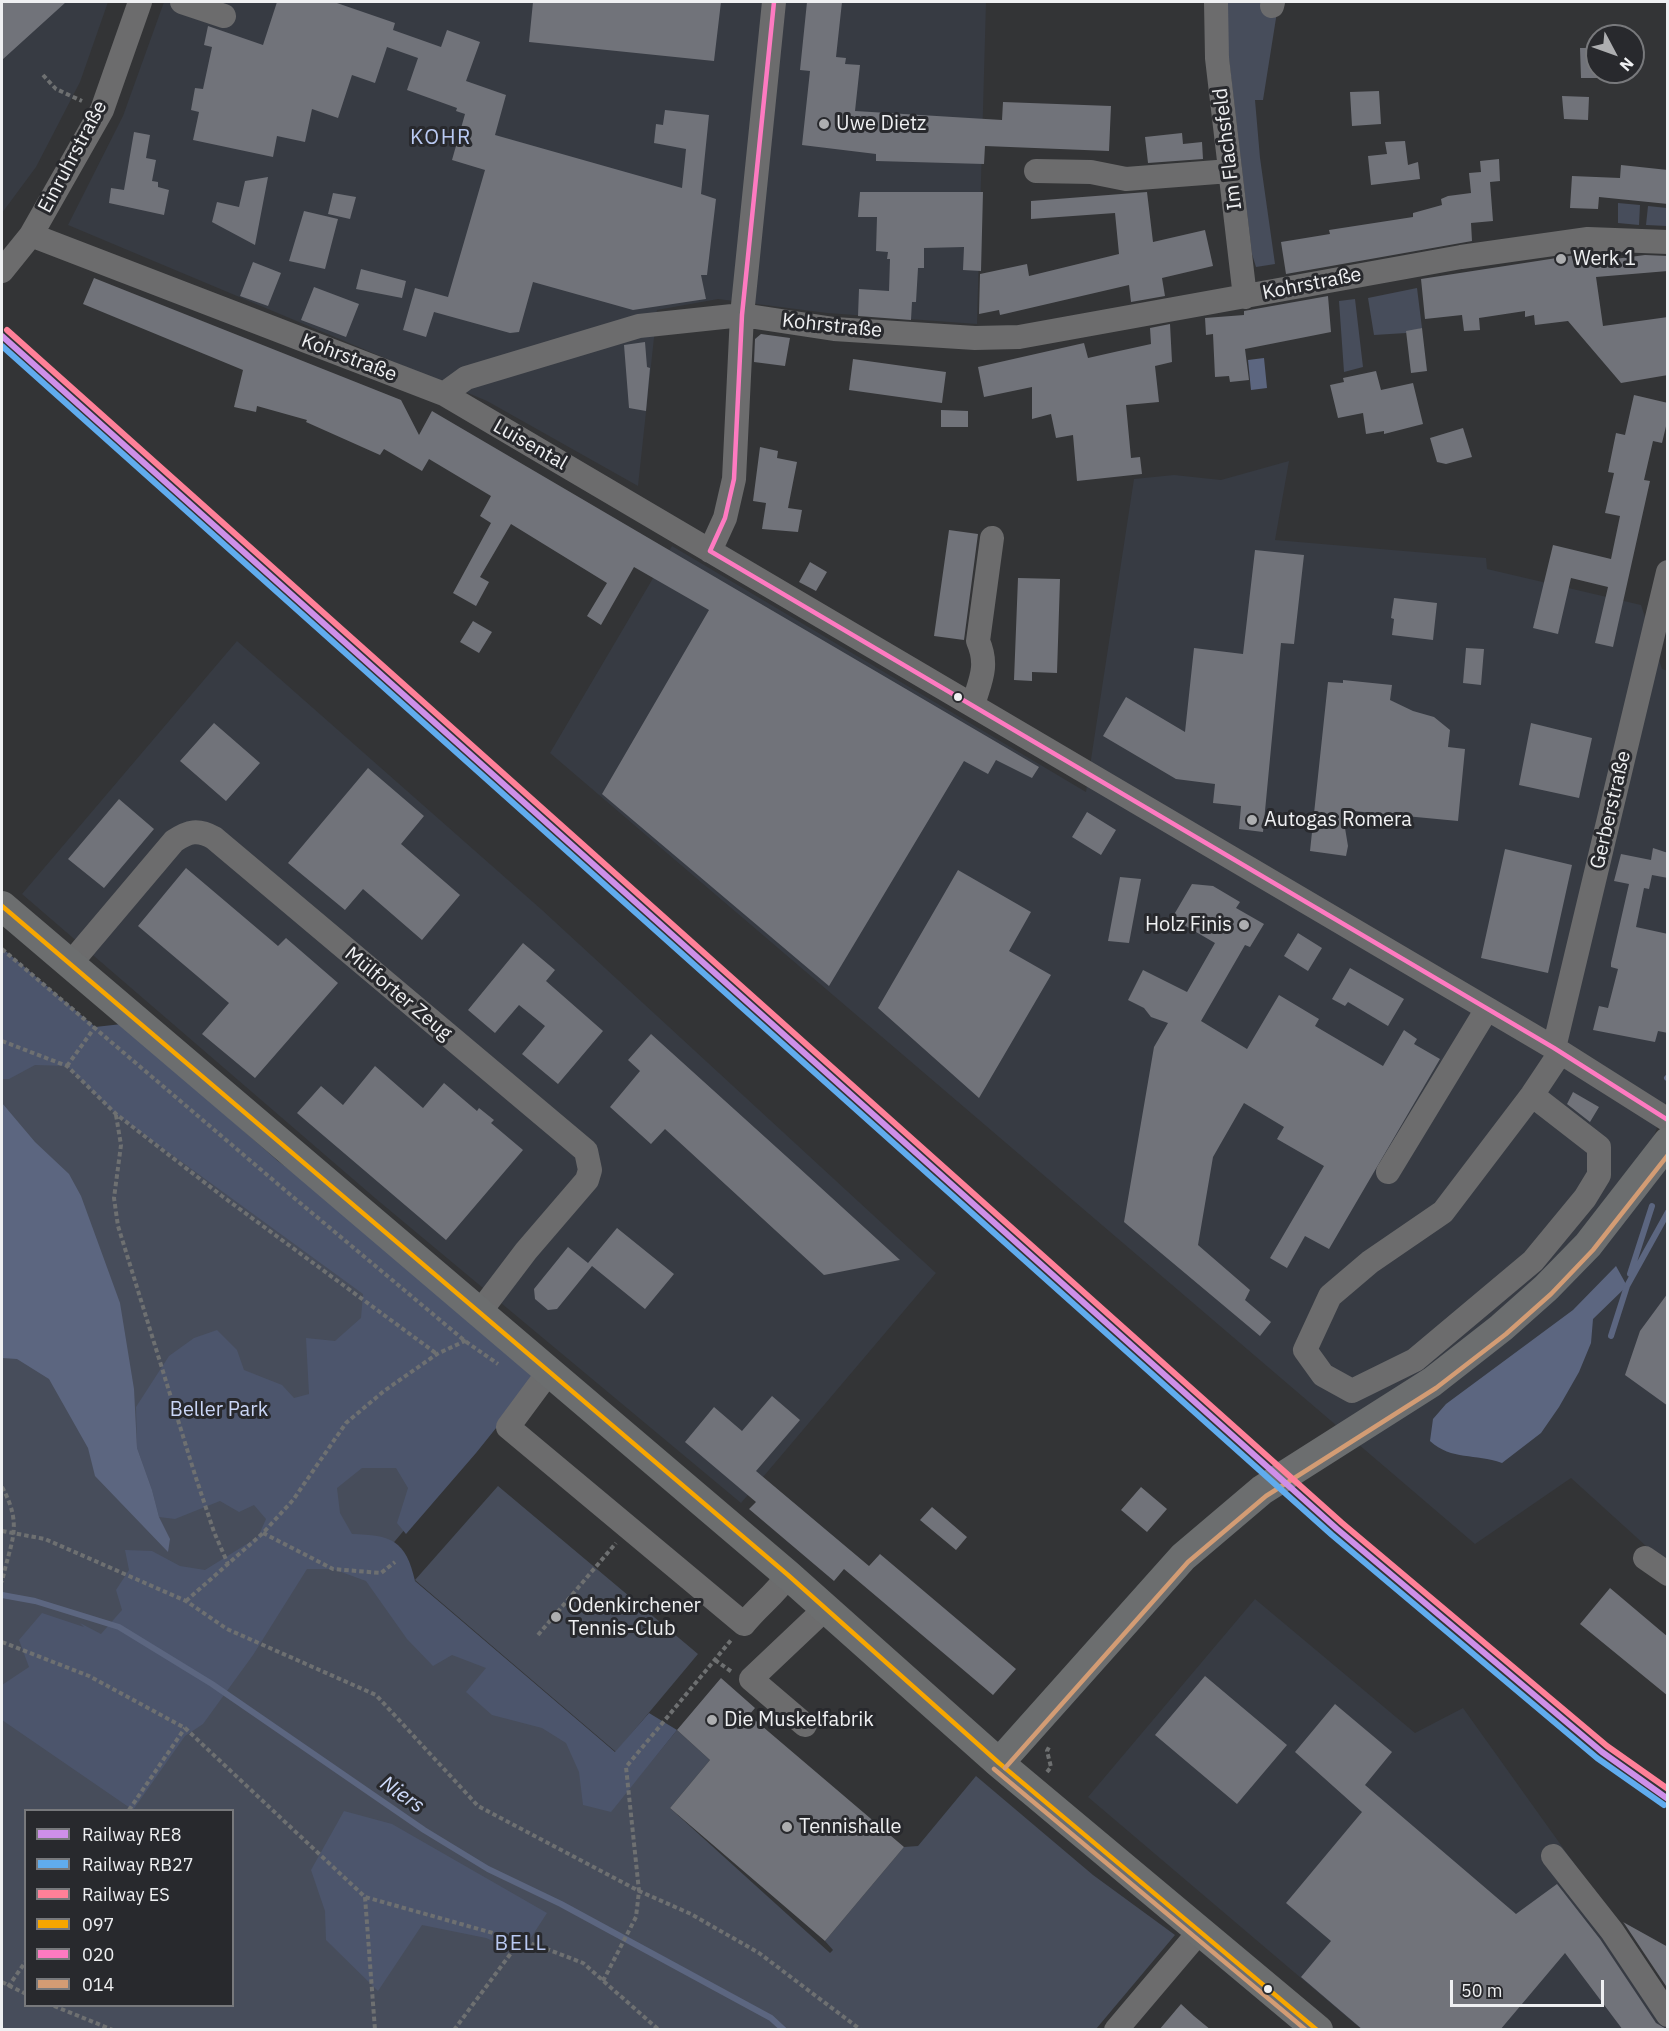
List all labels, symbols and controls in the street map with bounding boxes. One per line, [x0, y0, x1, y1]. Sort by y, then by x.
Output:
north arrow [1585, 24, 1645, 84]
text: N [1616, 54, 1638, 75]
street label: Im Flachsfeld [1209, 87, 1247, 211]
street label: Einruhrstraße [33, 97, 113, 217]
place label: Uwe Dietz [836, 112, 926, 136]
marker: Uwe Dietz [817, 117, 831, 131]
district label: KOHR [410, 125, 472, 151]
place label: Werk 1 [1573, 247, 1636, 271]
marker: Werk 1 [1554, 252, 1568, 266]
street label: Kohrstraße [1260, 263, 1364, 305]
street label: Kohrstraße [781, 309, 883, 343]
street label: Kohrstraße [298, 329, 400, 387]
street label: Luisental [489, 414, 571, 476]
unlabelled marker [952, 691, 964, 703]
street label: Gerberstraße [1586, 749, 1636, 871]
place label: Autogas Romera [1264, 808, 1412, 832]
marker: Autogas Romera [1245, 813, 1259, 827]
place label: Holz Finis [1145, 913, 1232, 937]
marker: Holz Finis [1237, 918, 1251, 932]
street label: Mülforter Zeug [340, 942, 456, 1046]
park label: Beller Park [170, 1398, 268, 1422]
place label: Odenkirchener Tennis-Club [568, 1594, 701, 1641]
marker: Odenkirchener Tennis-Club [549, 1610, 563, 1624]
place label: Die Muskelfabrik [724, 1708, 874, 1732]
marker: Die Muskelfabrik [705, 1713, 719, 1727]
water label: Niers [375, 1771, 429, 1819]
legend [24, 1809, 234, 2007]
place label: Tennishalle [799, 1815, 901, 1839]
marker: Tennishalle [780, 1820, 794, 1834]
text: Railway RE8 [82, 1823, 182, 1846]
text: Railway RB27 [82, 1853, 194, 1876]
text: Railway ES [82, 1883, 170, 1906]
text: 097 [82, 1913, 114, 1936]
district label: BELL [495, 1931, 547, 1957]
text: 020 [82, 1943, 114, 1966]
scale bar [1453, 1968, 1608, 2006]
text: 014 [82, 1973, 114, 1996]
text: 50 m [1461, 1979, 1503, 2002]
unlabelled marker [1262, 1983, 1274, 1995]

